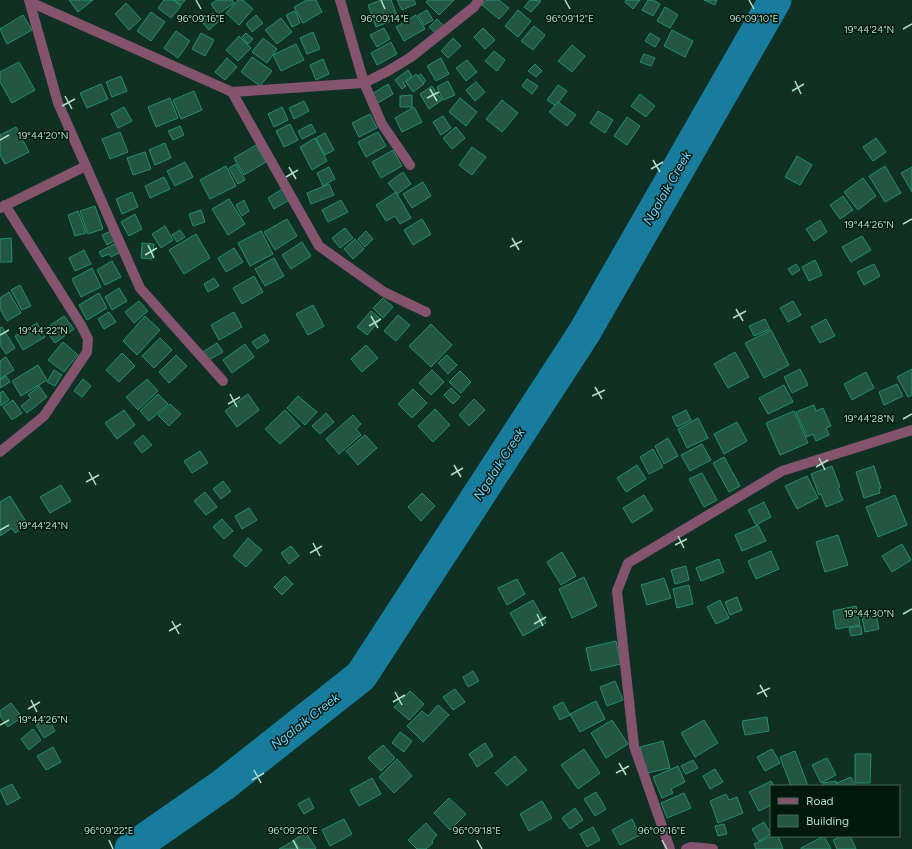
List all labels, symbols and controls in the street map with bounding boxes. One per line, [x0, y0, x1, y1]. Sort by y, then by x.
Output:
text: 96°09'16"E [177, 12, 225, 25]
text: 96°09'14"E [361, 12, 409, 25]
text: 96°09'12"E [546, 12, 594, 25]
text: 96°09'10"E [730, 12, 778, 25]
text: 19°44'24"N [844, 23, 894, 36]
text: 19°44'20"N [18, 129, 68, 142]
water label: Ngalaik Creek [640, 148, 695, 228]
text: 19°44'26"N [844, 218, 894, 231]
text: 19°44'22"N [18, 324, 68, 337]
text: 19°44'28"N [844, 412, 894, 425]
water label: Ngalaik Creek [470, 425, 528, 503]
text: 19°44'24"N [18, 519, 68, 532]
text: 19°44'30"N [844, 607, 894, 620]
water label: Ngalaik Creek [268, 689, 343, 752]
text: 19°44'26"N [18, 713, 68, 726]
legend [770, 785, 900, 837]
text: Road [806, 794, 834, 808]
text: Building [806, 814, 849, 828]
text: 96°09'22"E [84, 824, 134, 837]
text: 96°09'20"E [268, 824, 318, 837]
text: 96°09'18"E [453, 824, 501, 837]
text: 96°09'16"E [638, 824, 686, 837]

